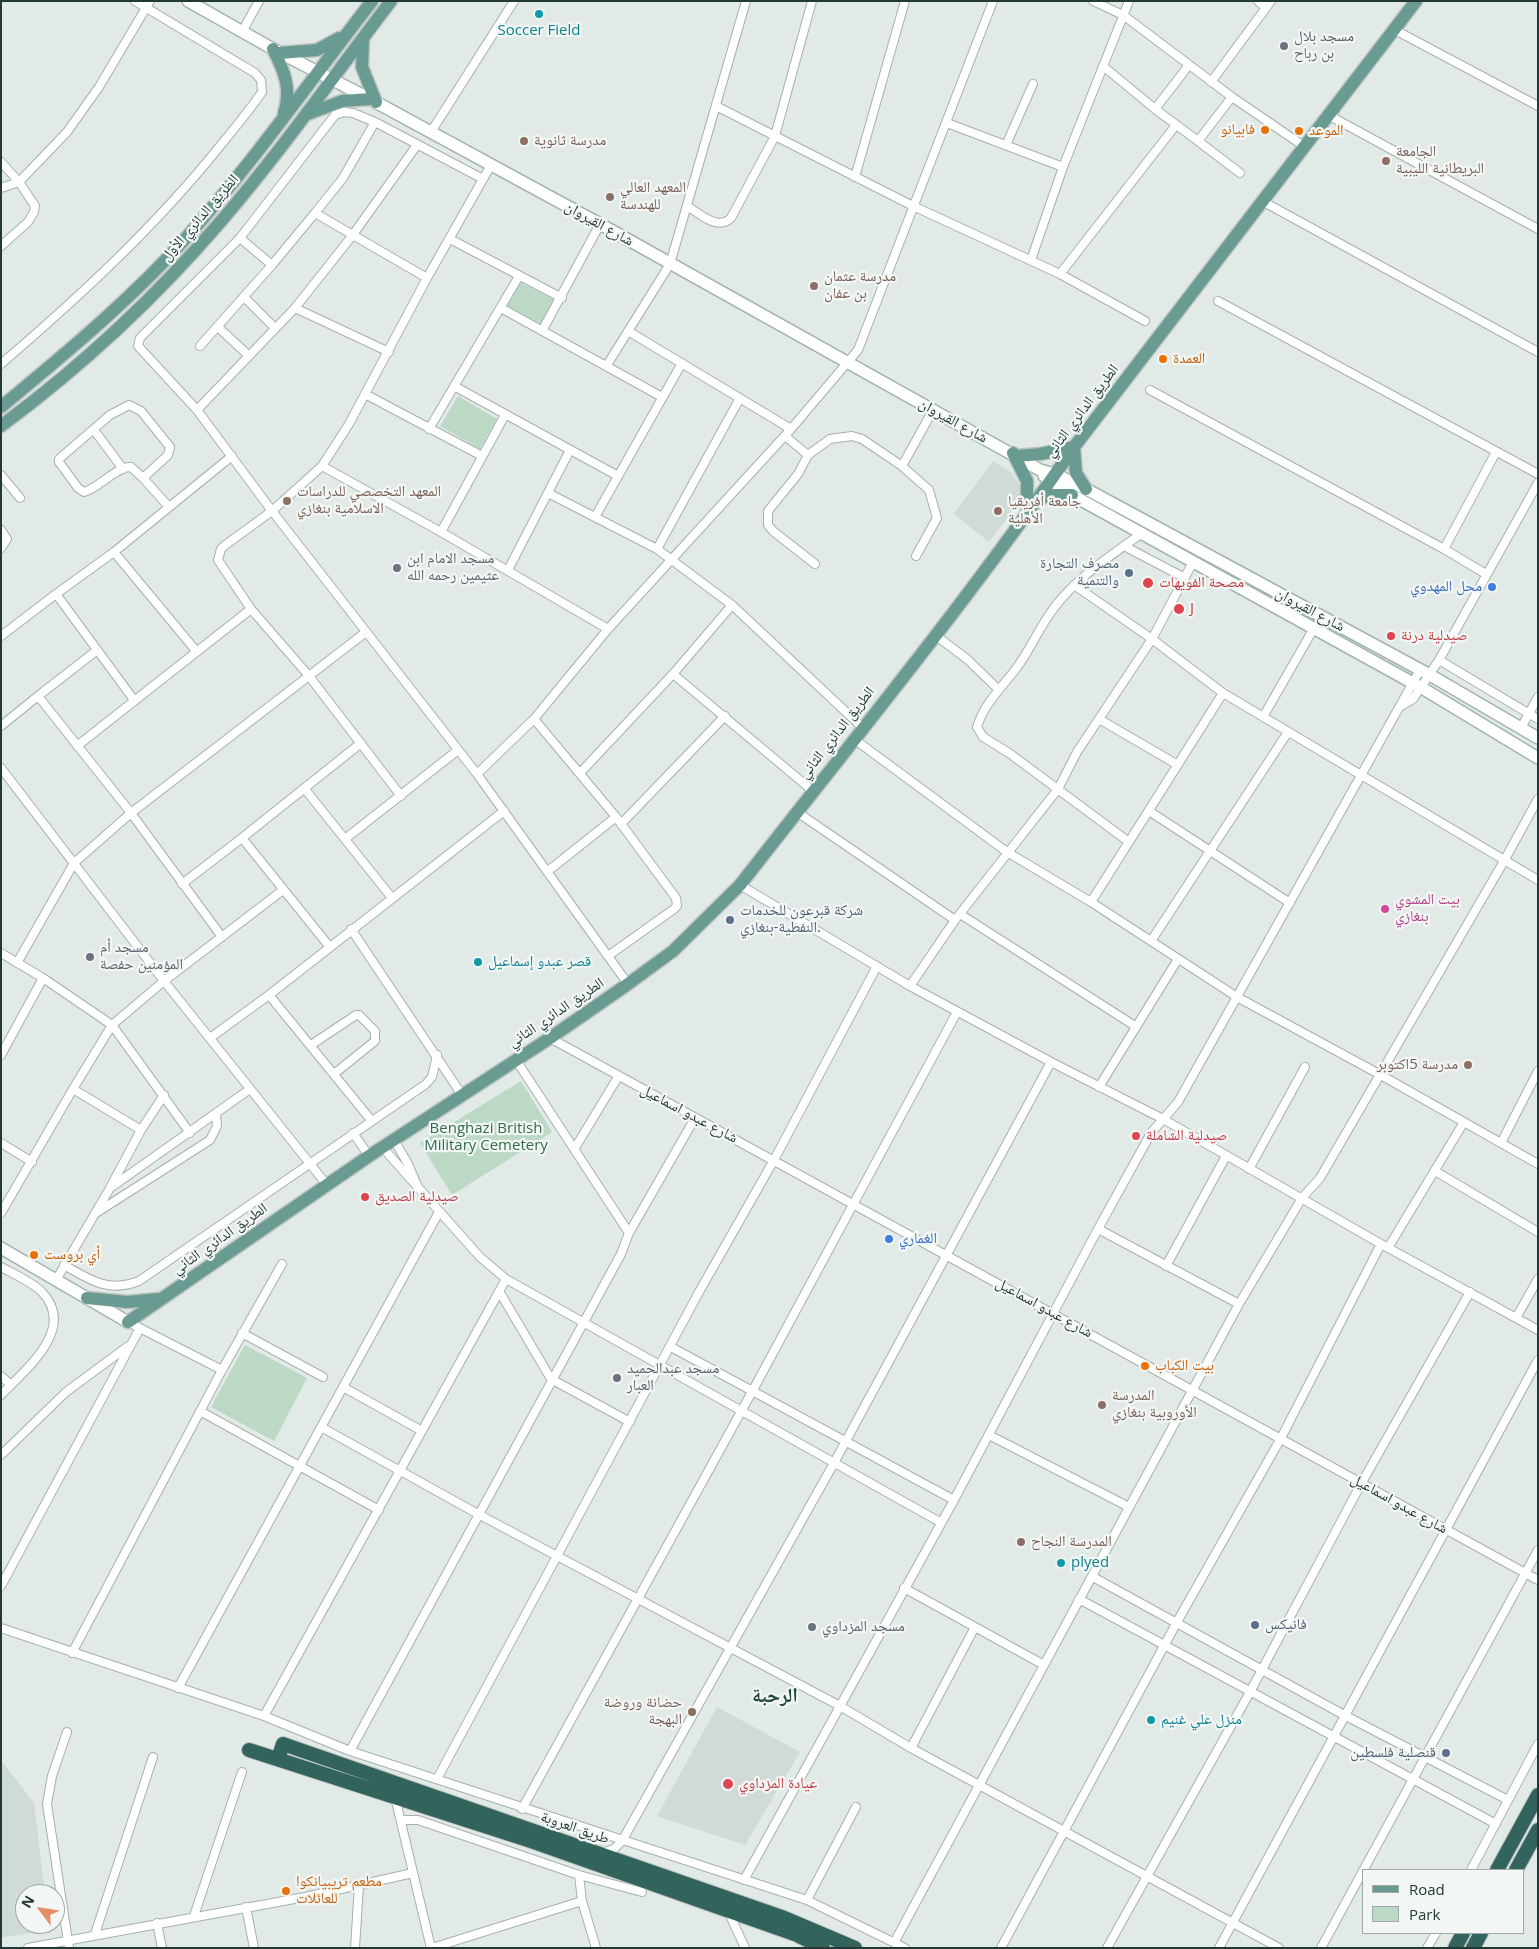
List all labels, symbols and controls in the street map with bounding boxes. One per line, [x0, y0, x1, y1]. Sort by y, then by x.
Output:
marker: Soccer Field [533, 8, 545, 20]
place label: Soccer Field [498, 22, 580, 40]
place label: مسجد بلال بن رباح [1294, 28, 1354, 63]
marker: مسجد بلال بن رباح [1278, 40, 1290, 52]
place label: فابيانو [1220, 121, 1255, 139]
place label: الموعد [1309, 122, 1344, 140]
marker: فابيانو [1259, 124, 1271, 136]
marker: الموعد [1293, 125, 1305, 137]
place label: مدرسة ثانوية [534, 132, 606, 150]
marker: مدرسة ثانوية [518, 135, 530, 147]
place label: الجامعة البريطانية الليبية [1396, 143, 1484, 178]
marker: الجامعة البريطانية الليبية [1380, 155, 1392, 167]
street label: الطريق الدائري الأول [157, 171, 243, 265]
place label: المعهد العالي للهندسة [620, 179, 686, 214]
marker: المعهد العالي للهندسة [604, 191, 616, 203]
street label: شارع القيروان [561, 198, 637, 250]
place label: مدرسة عثمان بن عفان [824, 268, 896, 303]
marker: مدرسة عثمان بن عفان [808, 280, 820, 292]
place label: العمدة [1173, 350, 1205, 368]
marker: العمدة [1157, 353, 1169, 365]
street label: الطريق الدائري الثاني [1041, 361, 1123, 461]
street label: شارع القيروان [915, 395, 991, 447]
place label: المعهد التخصصي للدراسات الاسلامية بنغازي [297, 483, 441, 518]
place label: جامعة أفريقيا الأهلية [1008, 493, 1081, 528]
marker: المعهد التخصصي للدراسات الاسلامية بنغازي [281, 495, 293, 507]
marker: جامعة أفريقيا الأهلية [992, 505, 1004, 517]
place label: مسجد الامام ابن عثيمين رحمه الله [407, 550, 499, 585]
place label: مصرف التجارة والتنمية [1040, 555, 1119, 590]
marker: مسجد الامام ابن عثيمين رحمه الله [391, 562, 403, 574]
marker: مصرف التجارة والتنمية [1123, 567, 1135, 579]
place label: مصحة الفويهات [1159, 574, 1244, 592]
marker: مصحة الفويهات [1141, 576, 1155, 590]
place label: محل المهدوي [1410, 578, 1482, 596]
marker: محل المهدوي [1486, 581, 1498, 593]
street label: شارع القيروان [1272, 584, 1348, 636]
place label: J [1190, 600, 1194, 618]
marker: J [1172, 602, 1186, 616]
place label: صيدلية درنة [1401, 627, 1467, 645]
marker: صيدلية درنة [1385, 630, 1397, 642]
street label: الطريق الدائري الثاني [795, 683, 879, 783]
place label: بيت المشوي بنغازي [1395, 891, 1460, 926]
place label: شركة قبرعون للخدمات النفطية-بنغازي. [740, 902, 863, 937]
marker: بيت المشوي بنغازي [1379, 903, 1391, 915]
marker: شركة قبرعون للخدمات النفطية-بنغازي. [724, 914, 736, 926]
place label: مسجد أم المؤمنين حفصة [100, 939, 183, 974]
marker: مسجد أم المؤمنين حفصة [84, 951, 96, 963]
place label: قصر عبدو إسماعيل [488, 953, 591, 971]
marker: قصر عبدو إسماعيل [472, 956, 484, 968]
street label: الطريق الدائري الثاني [505, 974, 607, 1052]
place label: مدرسة 5اكتوبر [1377, 1056, 1458, 1074]
marker: مدرسة 5اكتوبر [1462, 1059, 1474, 1071]
street label: شارع عبدو اسماعيل [637, 1081, 741, 1147]
park label: Benghazi British Military Cemetery [424, 1120, 548, 1155]
place label: صيدلية الشاملة [1146, 1127, 1227, 1145]
marker: صيدلية الشاملة [1130, 1130, 1142, 1142]
place label: صيدلية الصديق [375, 1188, 459, 1206]
marker: صيدلية الصديق [359, 1191, 371, 1203]
street label: الطريق الدائري الثاني [169, 1199, 271, 1279]
place label: الغماري [899, 1230, 937, 1248]
marker: الغماري [883, 1233, 895, 1245]
place label: أي بروست [44, 1246, 100, 1264]
marker: أي بروست [28, 1249, 40, 1261]
street label: شارع عبدو اسماعيل [993, 1274, 1095, 1342]
place label: بيت الكباب [1155, 1357, 1214, 1375]
place label: مسجد عبدالحميد العبار [627, 1360, 719, 1395]
marker: بيت الكباب [1139, 1360, 1151, 1372]
marker: مسجد عبدالحميد العبار [611, 1372, 623, 1384]
place label: المدرسة الأوروبية بنغازي [1112, 1387, 1197, 1422]
marker: المدرسة الأوروبية بنغازي [1096, 1399, 1108, 1411]
street label: شارع عبدو اسماعيل [1348, 1470, 1450, 1538]
place label: المدرسة النجاح [1031, 1533, 1112, 1551]
marker: المدرسة النجاح [1015, 1536, 1027, 1548]
place label: plyed [1071, 1554, 1109, 1572]
marker: plyed [1055, 1557, 1067, 1569]
place label: فانيكس [1265, 1616, 1307, 1634]
place label: مسجد المزداوي [822, 1618, 905, 1636]
marker: فانيكس [1249, 1619, 1261, 1631]
marker: مسجد المزداوي [806, 1621, 818, 1633]
district label: الرحبة [752, 1684, 798, 1708]
place label: حضانة وروضة البهجة [604, 1694, 682, 1729]
marker: حضانة وروضة البهجة [686, 1706, 698, 1718]
place label: منزل علي غنيم [1161, 1711, 1242, 1729]
marker: منزل علي غنيم [1145, 1714, 1157, 1726]
place label: قنصلية فلسطين [1350, 1744, 1436, 1762]
marker: قنصلية فلسطين [1440, 1747, 1452, 1759]
place label: عيادة المزداوي [739, 1775, 817, 1793]
marker: عيادة المزداوي [721, 1777, 735, 1791]
street label: طريق العروبة [538, 1808, 612, 1848]
legend [1362, 1869, 1524, 1934]
place label: مطعم تريبيانكوا للعائلات [296, 1873, 382, 1908]
text: Road [1409, 1879, 1445, 1899]
north arrow [15, 1884, 65, 1934]
marker: مطعم تريبيانكوا للعائلات [280, 1885, 292, 1897]
text: N [16, 1892, 39, 1911]
text: Park [1409, 1904, 1440, 1924]

